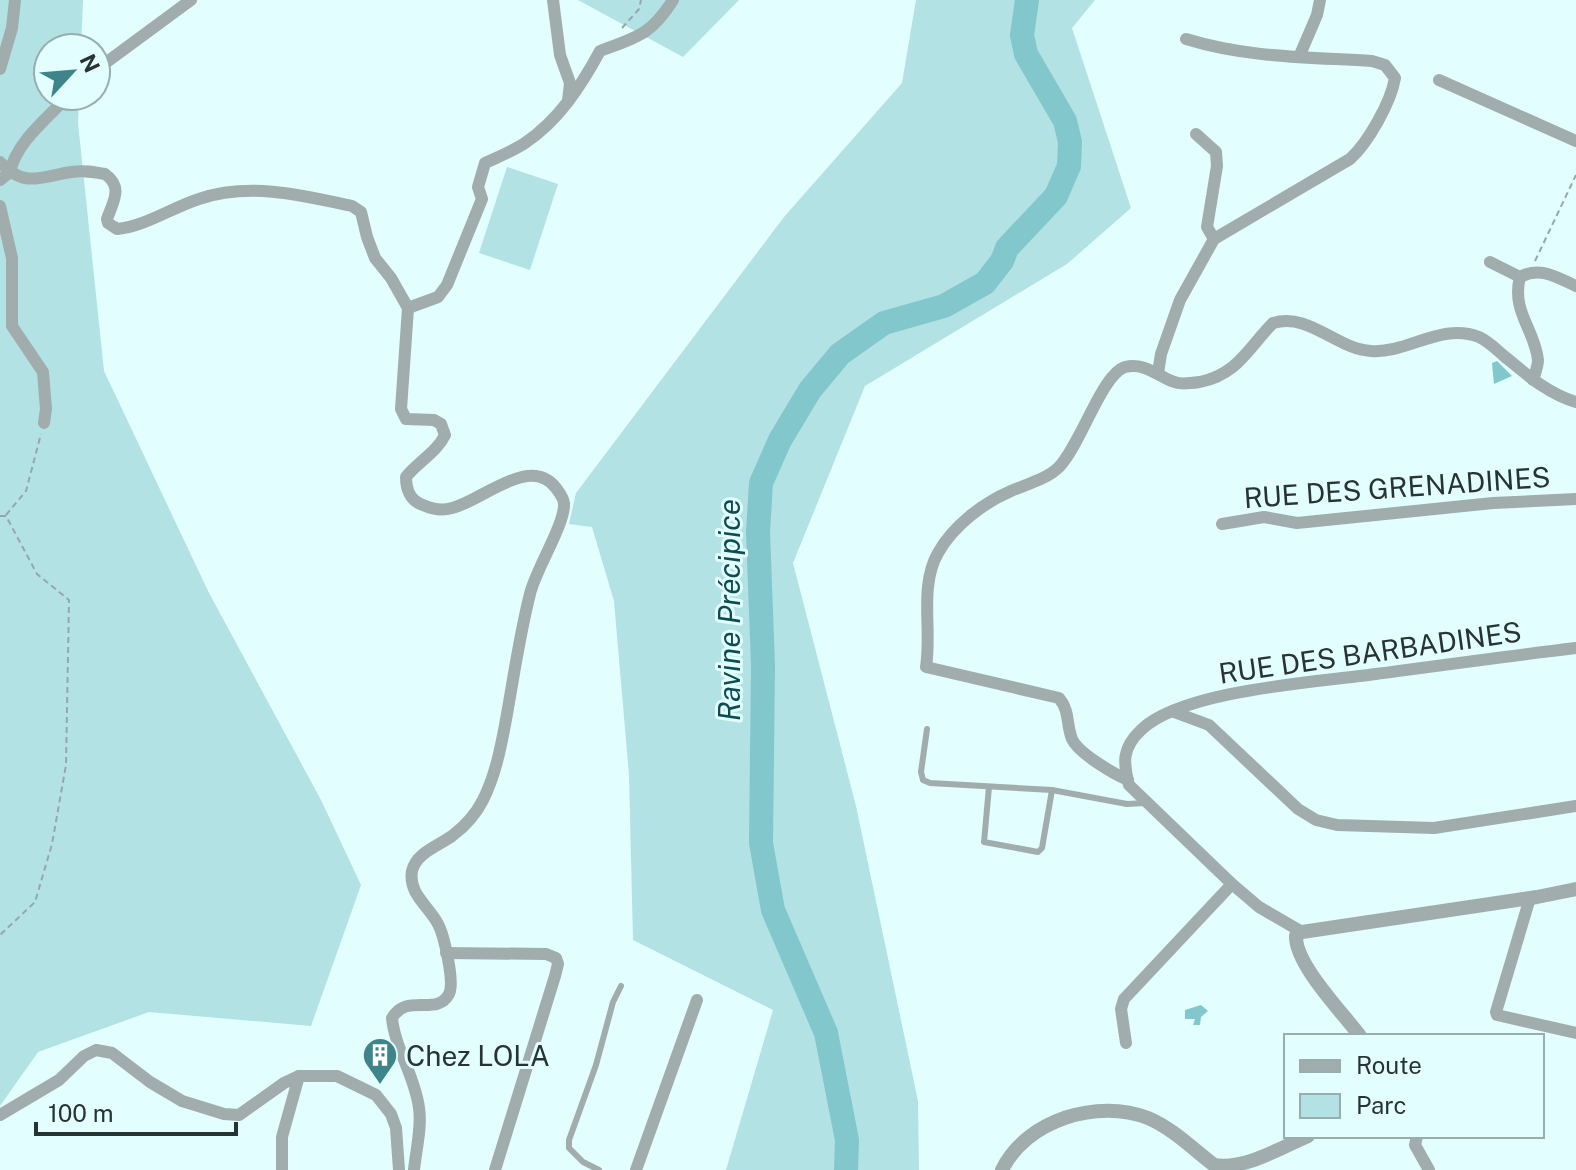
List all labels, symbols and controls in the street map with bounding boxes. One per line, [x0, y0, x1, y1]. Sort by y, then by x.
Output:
north arrow [32, 32, 112, 112]
text: N [75, 50, 105, 77]
street label: RUE DES GRENADINES [1243, 460, 1551, 514]
water label: Ravine Précipice [711, 499, 747, 721]
street label: RUE DES BARBADINES [1217, 614, 1523, 690]
legend [1284, 1034, 1544, 1138]
building icon: Chez LOLA [361, 1036, 399, 1086]
place label: Chez LOLA [406, 1039, 550, 1072]
text: Route [1356, 1051, 1422, 1079]
scale bar [36, 1086, 236, 1136]
text: Parc [1356, 1091, 1407, 1119]
text: 100 m [48, 1099, 114, 1127]

